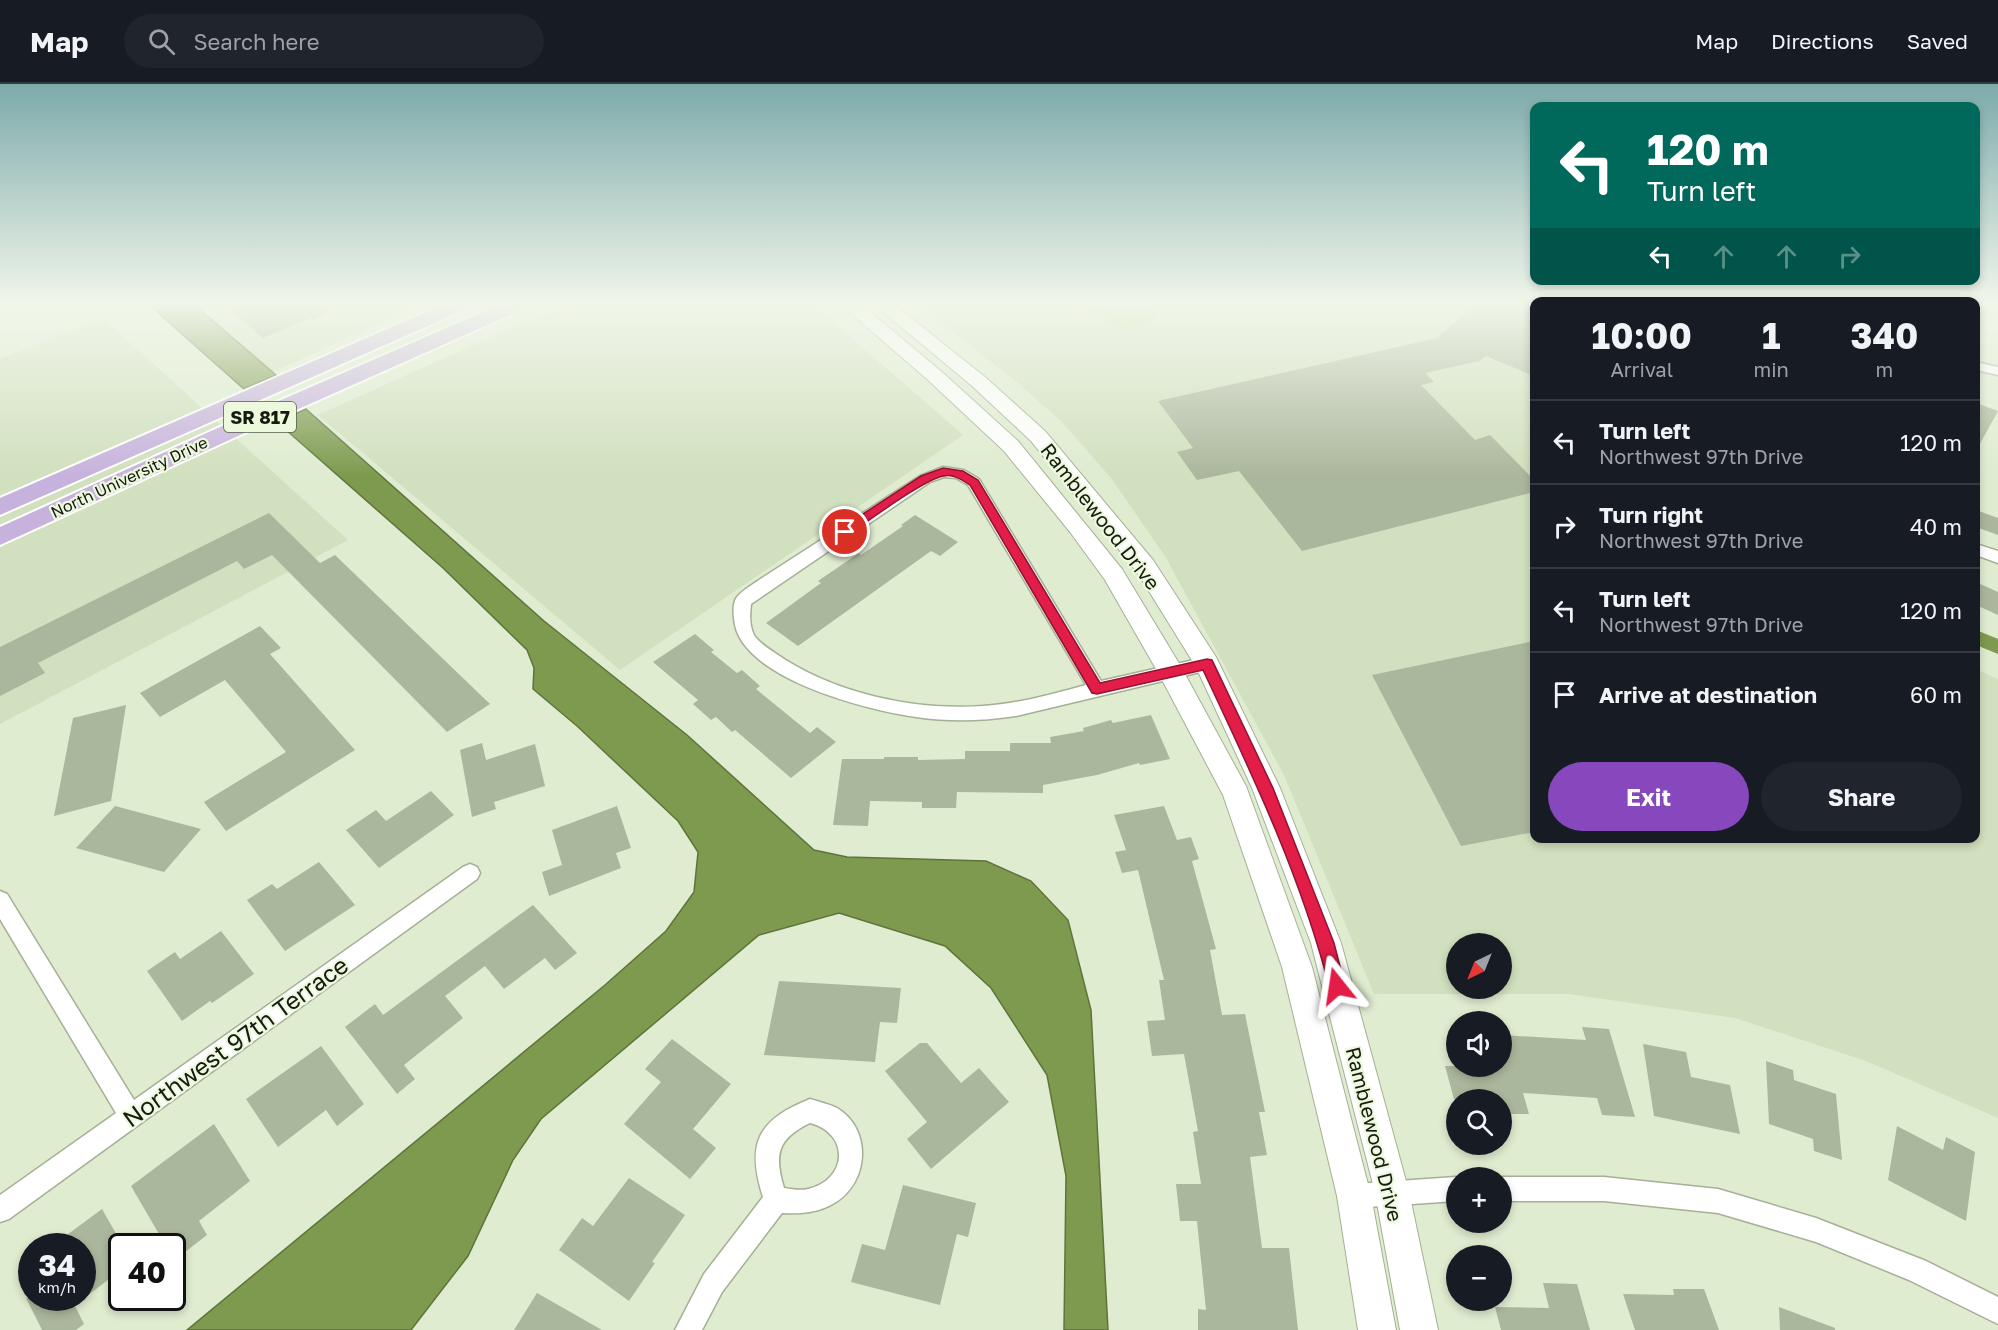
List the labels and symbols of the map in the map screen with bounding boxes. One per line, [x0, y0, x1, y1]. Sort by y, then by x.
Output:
road number: SR 817 [224, 402, 296, 432]
street label: North University Drive [47, 432, 211, 522]
street label: Ramblewood Drive [1036, 438, 1166, 594]
pin [819, 506, 870, 557]
north arrow [1446, 933, 1512, 999]
street label: Northwest 97th Terrace [117, 950, 353, 1132]
position arrow [1305, 954, 1369, 1018]
street label: Ramblewood Drive [1342, 1044, 1408, 1224]
speed limit sign: 40 [108, 1233, 186, 1311]

